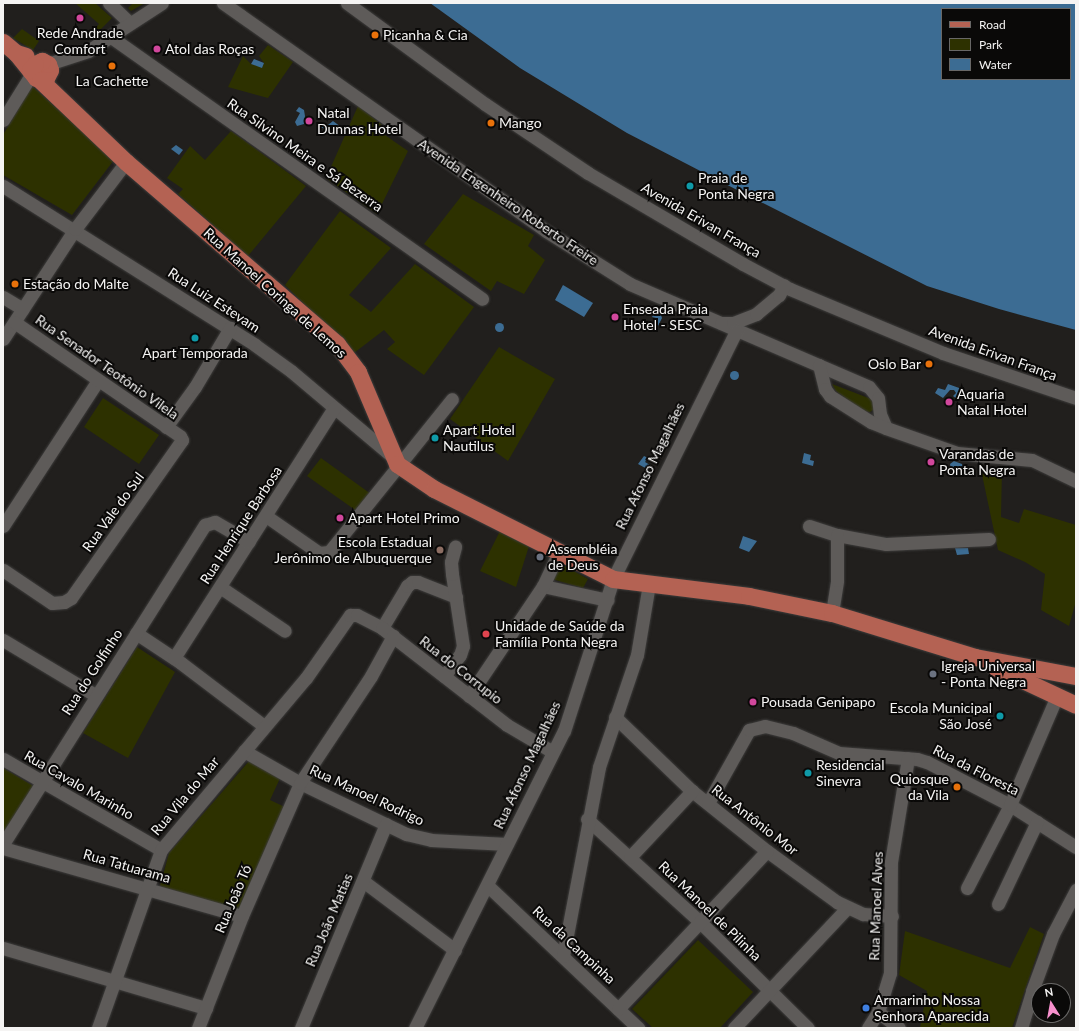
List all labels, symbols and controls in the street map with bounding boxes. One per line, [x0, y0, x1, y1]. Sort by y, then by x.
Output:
legend [941, 8, 1071, 80]
marker: Rede Andrade Comfort [75, 13, 85, 23]
text: Road [979, 17, 1006, 32]
place label: Rede Andrade Comfort [37, 25, 123, 58]
place label: Picanha & Cia [383, 27, 468, 43]
marker: Picanha & Cia [370, 30, 380, 40]
text: Park [979, 37, 1002, 52]
place label: Atol das Roças [165, 41, 254, 57]
marker: Atol das Roças [152, 44, 162, 54]
text: Water [979, 57, 1012, 72]
marker: La Cachette [107, 61, 117, 71]
place label: La Cachette [76, 73, 148, 89]
street label: Rua Silvino Meira e Sá Bezerra [224, 95, 386, 215]
place label: Natal Dunnas Hotel [317, 105, 402, 138]
place label: Mango [499, 115, 542, 131]
marker: Natal Dunnas Hotel [304, 116, 314, 126]
marker: Mango [486, 118, 496, 128]
street label: Avenida Engenheiro Roberto Freire [415, 135, 601, 269]
place label: Praia de Ponta Negra [698, 170, 774, 202]
street label: Avenida Erivan França [638, 179, 764, 261]
marker: Praia de Ponta Negra [685, 181, 695, 191]
street label: Rua Manoel Coringa de Lemos [200, 224, 350, 362]
street label: Rua Luiz Estevam [165, 264, 263, 336]
place label: Estação do Malte [23, 276, 129, 292]
marker: Estação do Malte [10, 279, 20, 289]
place label: Enseada Praia Hotel - SESC [623, 301, 708, 334]
street label: Rua Senador Teotônio Vilela [32, 311, 182, 423]
marker: Enseada Praia Hotel - SESC [610, 312, 620, 322]
street label: Avenida Erivan França [927, 322, 1059, 384]
marker: Apart Temporada [190, 333, 200, 343]
place label: Apart Temporada [142, 345, 248, 361]
place label: Oslo Bar [868, 356, 921, 372]
marker: Oslo Bar [924, 359, 934, 369]
place label: Aquaria Natal Hotel [957, 386, 1027, 418]
marker: Aquaria Natal Hotel [944, 397, 954, 407]
street label: Rua Afonso Magalhães [612, 400, 688, 532]
place label: Apart Hotel Nautilus [443, 422, 515, 454]
marker: Apart Hotel Nautilus [430, 433, 440, 443]
place label: Varandas de Ponta Negra [939, 446, 1015, 478]
marker: Varandas de Ponta Negra [926, 457, 936, 467]
street label: Rua Henrique Barbosa [197, 463, 285, 587]
street label: Rua Vale do Sul [78, 469, 148, 555]
place label: Apart Hotel Primo [348, 510, 460, 526]
marker: Apart Hotel Primo [335, 513, 345, 523]
place label: Escola Estadual Jerônimo de Albuquerque [274, 534, 432, 566]
place label: Assembléia de Deus [548, 541, 617, 574]
marker: Escola Estadual Jerônimo de Albuquerque [435, 545, 445, 555]
marker: Assembléia de Deus [535, 552, 545, 562]
place label: Unidade de Saúde da Família Ponta Negra [495, 618, 625, 650]
street label: Rua do Golfinho [58, 626, 126, 718]
marker: Unidade de Saúde da Família Ponta Negra [480, 628, 492, 640]
street label: Rua do Corrupio [416, 632, 506, 708]
place label: Igreja Universal - Ponta Negra [941, 658, 1035, 690]
marker: Igreja Universal - Ponta Negra [928, 669, 938, 679]
place label: Pousada Genipapo [761, 694, 875, 710]
marker: Pousada Genipapo [748, 697, 758, 707]
street label: Rua Afonso Magalhães [490, 698, 564, 832]
place label: Escola Municipal São José [890, 700, 992, 732]
marker: Escola Municipal São José [995, 711, 1005, 721]
street label: Rua da Floresta [930, 741, 1022, 799]
street label: Rua Cavalo Marinho [21, 747, 137, 823]
street label: Rua Vila do Mar [147, 753, 223, 839]
place label: Residencial Sinevra [816, 757, 884, 790]
street label: Rua Manoel Rodrigo [307, 761, 427, 829]
marker: Residencial Sinevra [803, 768, 813, 778]
place label: Quiosque da Vila [890, 771, 949, 804]
street label: Rua Antônio Mor [708, 781, 802, 859]
marker: Quiosque da Vila [952, 782, 962, 792]
street label: Rua Tatuarama [81, 845, 173, 887]
street label: Rua Manoel Alves [866, 851, 886, 961]
street label: Rua Manoel de Pilinha [655, 858, 765, 964]
street label: Rua João Tó [211, 862, 255, 936]
street label: Rua João Matias [302, 871, 356, 969]
street label: Rua da Campinha [529, 902, 619, 988]
north arrow [1031, 983, 1071, 1023]
text: N [1043, 985, 1054, 999]
place label: Armarinho Nossa Senhora Aparecida [874, 992, 989, 1024]
marker: Armarinho Nossa Senhora Aparecida [861, 1003, 871, 1013]

